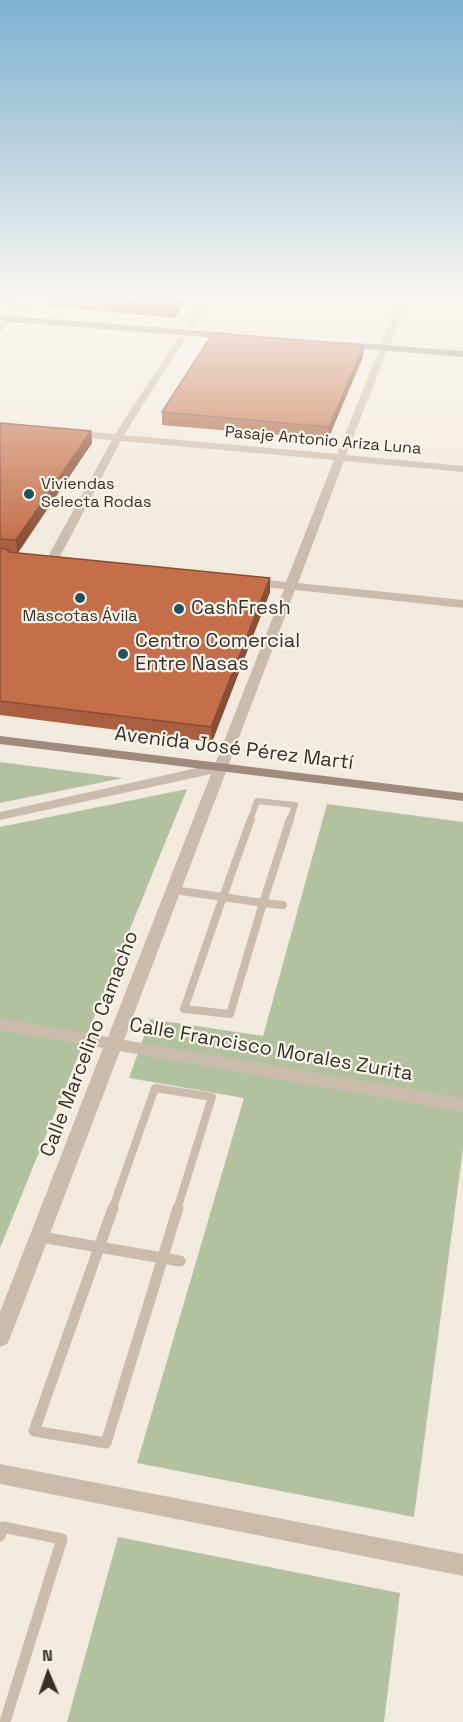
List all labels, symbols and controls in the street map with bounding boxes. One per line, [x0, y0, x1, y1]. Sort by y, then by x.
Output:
street label: Pasaje Antonio Ariza Luna [224, 423, 422, 459]
place label: Viviendas Selecta Rodas [41, 475, 151, 513]
marker: Viviendas Selecta Rodas [22, 487, 36, 501]
marker: Mascotas Ávila [73, 591, 87, 605]
place label: CashFresh [191, 597, 291, 621]
marker: CashFresh [172, 602, 186, 616]
place label: Mascotas Ávila [22, 607, 138, 627]
place label: Centro Comercial Entre Nasas [135, 630, 300, 677]
marker: Centro Comercial Entre Nasas [116, 647, 130, 661]
street label: Avenida José Pérez Martí [113, 722, 355, 776]
street label: Calle Marcelino Camacho [36, 928, 144, 1160]
street label: Calle Francisco Morales Zurita [127, 1013, 415, 1087]
north arrow [18, 1644, 78, 1704]
text: N [42, 1645, 53, 1666]

